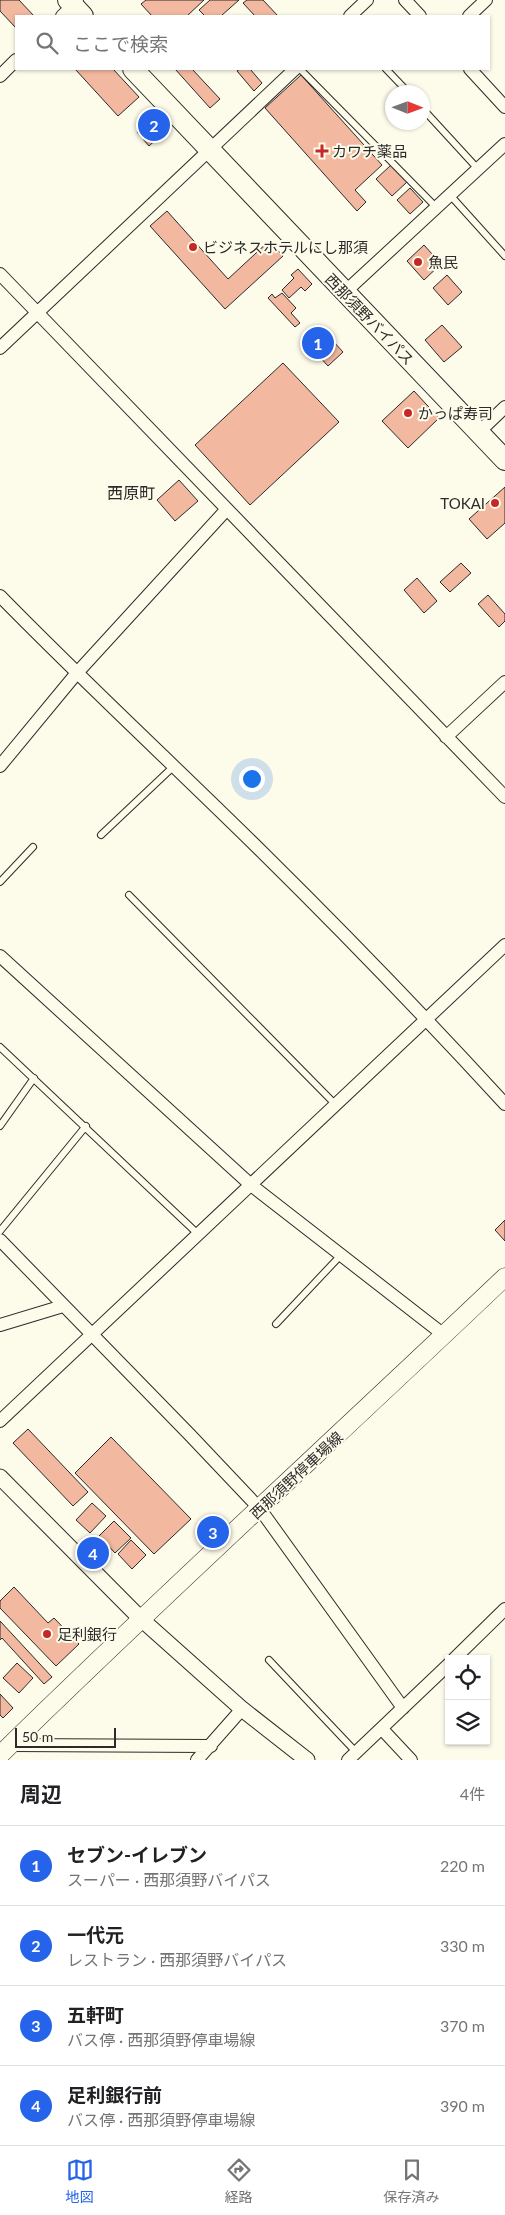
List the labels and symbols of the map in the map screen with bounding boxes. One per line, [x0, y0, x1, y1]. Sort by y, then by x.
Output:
north arrow [385, 85, 430, 130]
pin: 2 [138, 106, 170, 144]
place label: カワチ薬品 [332, 142, 407, 160]
marker: カワチ薬品 [316, 145, 328, 157]
place label: ビジネスホテルにし那須 [203, 238, 368, 256]
marker: ビジネスホテルにし那須 [187, 241, 199, 253]
place label: 魚民 [428, 253, 458, 271]
marker: 魚民 [412, 256, 424, 268]
street label: 西那須野バイパス [322, 270, 418, 368]
pin: 1 [302, 324, 334, 362]
place label: かっぱ寿司 [418, 404, 493, 422]
marker: かっぱ寿司 [402, 407, 414, 419]
district label: 西原町 [107, 483, 155, 502]
place label: TOKAI [440, 494, 485, 512]
marker: TOKAI [489, 497, 501, 509]
your location [239, 766, 265, 792]
street label: 西那須野停車場線 [246, 1427, 346, 1523]
pin: 3 [197, 1513, 229, 1551]
pin: 4 [77, 1534, 109, 1572]
place label: 足利銀行 [57, 1625, 117, 1643]
marker: 足利銀行 [41, 1628, 53, 1640]
scale bar [15, 1725, 116, 1748]

